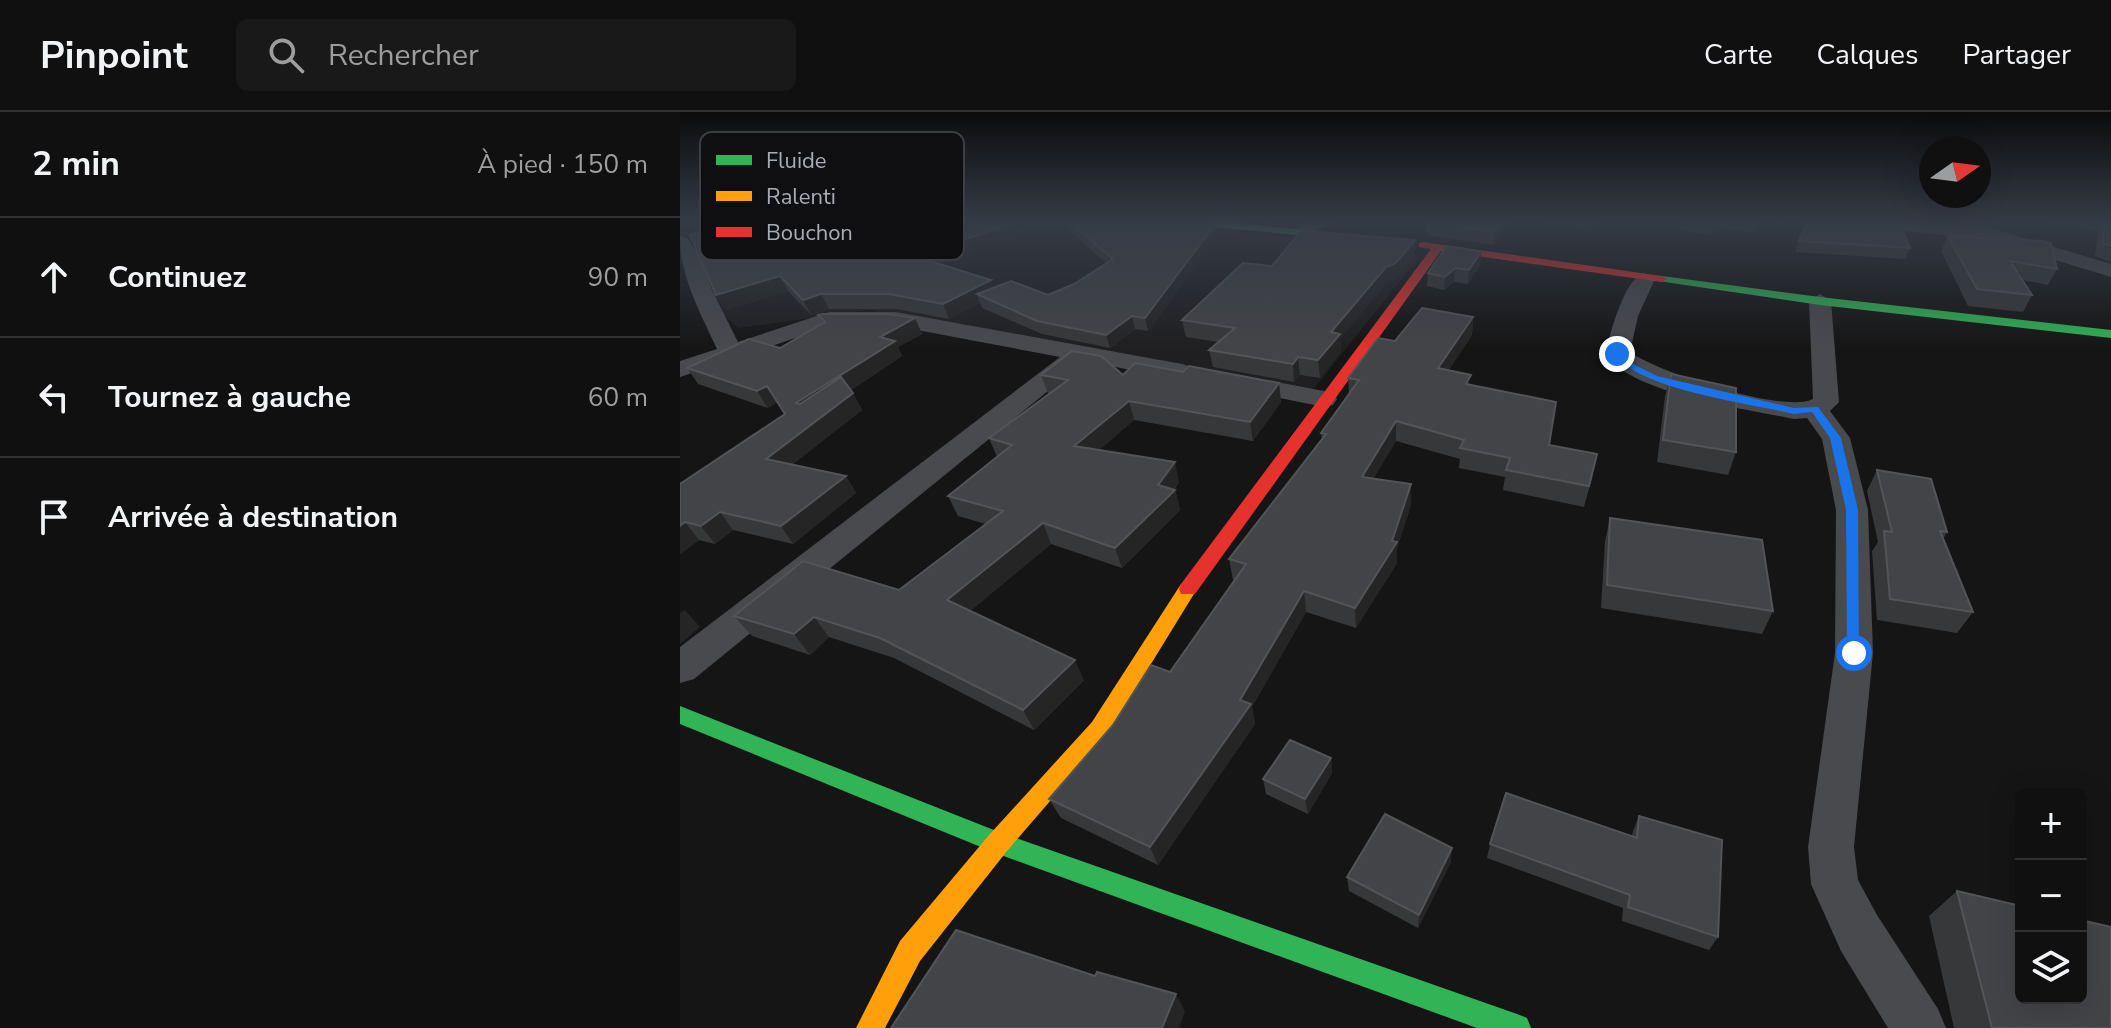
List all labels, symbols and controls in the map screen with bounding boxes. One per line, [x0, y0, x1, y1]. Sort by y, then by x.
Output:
search box [236, 19, 796, 91]
text: Pinpoint [40, 30, 188, 81]
icon: search [264, 33, 308, 77]
text: Rechercher [328, 35, 479, 76]
text: Carte [1704, 36, 1773, 74]
text: Calques [1817, 36, 1918, 74]
text: Partager [1962, 36, 2071, 74]
legend [700, 132, 964, 260]
north arrow [1919, 136, 1991, 208]
text: 2 min [32, 141, 120, 187]
text: Fluide [766, 146, 827, 176]
text: À pied · 150 m [477, 147, 648, 182]
text: Ralenti [766, 182, 836, 212]
text: Bouchon [766, 218, 853, 248]
icon: ahead [32, 255, 76, 299]
text: Continuez [108, 257, 247, 298]
text: 90 m [588, 260, 648, 295]
route end [1599, 336, 1635, 372]
icon: left [32, 375, 76, 419]
text: Tournez à gauche [108, 377, 351, 418]
text: 60 m [588, 380, 648, 415]
icon: arrive [32, 495, 76, 539]
text: Arrivée à destination [108, 497, 398, 538]
route start [1836, 635, 1872, 671]
map controls [2015, 788, 2087, 1004]
button: + [2015, 788, 2087, 860]
button: − [2015, 860, 2087, 932]
button: layers [2015, 932, 2087, 1004]

